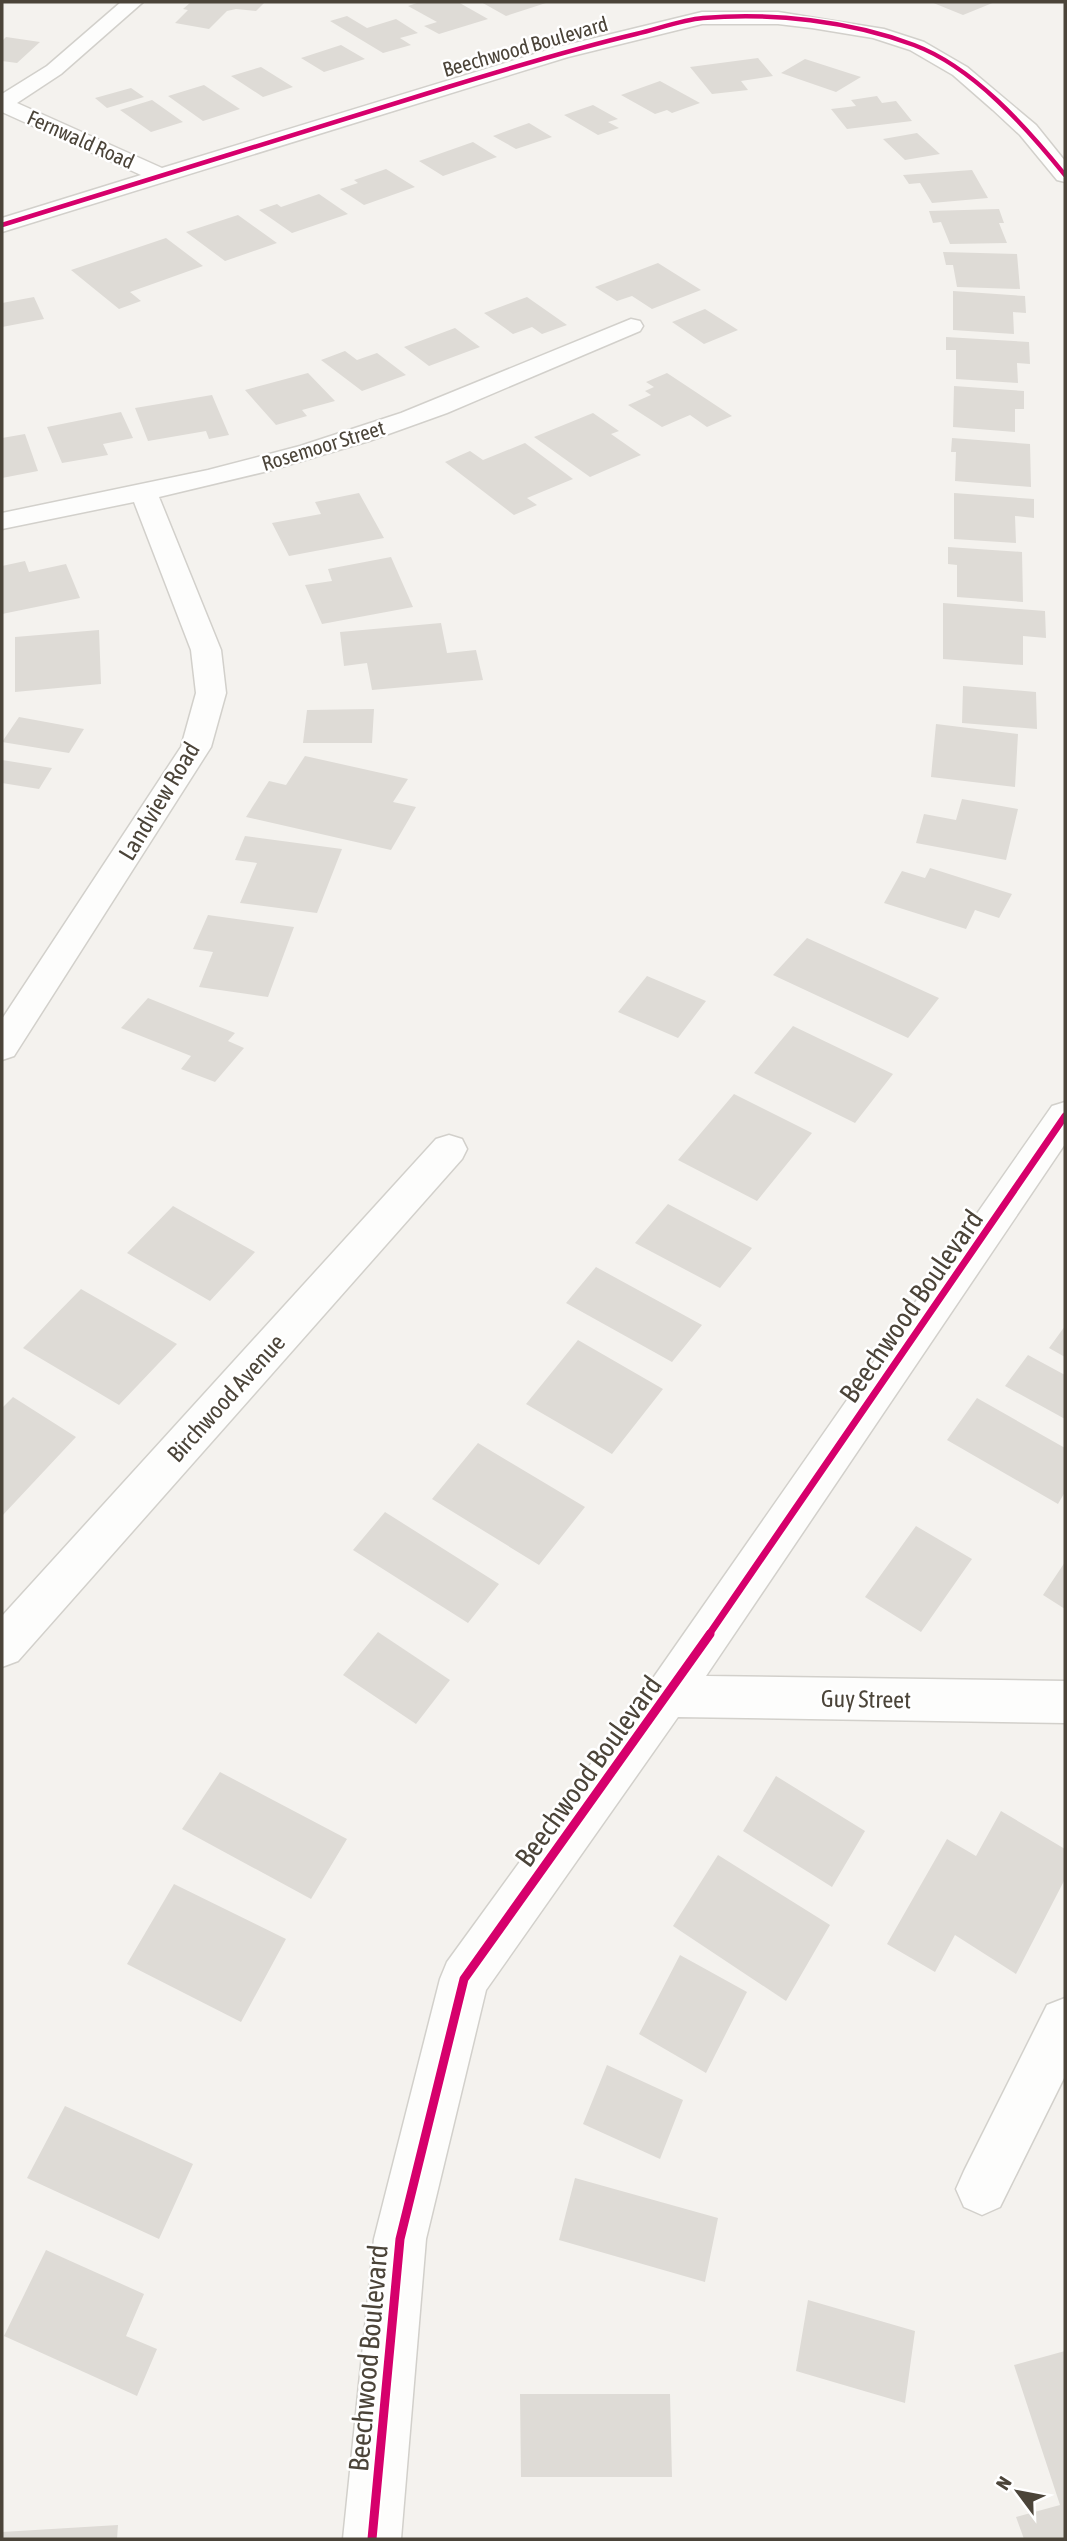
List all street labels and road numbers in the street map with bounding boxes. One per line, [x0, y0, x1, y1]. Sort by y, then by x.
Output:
street label: Beechwood Boulevard [440, 11, 610, 81]
street label: Fernwald Road [24, 105, 138, 173]
street label: Rosemoor Street [259, 415, 387, 475]
street label: Landview Road [113, 737, 205, 865]
street label: Beechwood Boulevard [833, 1204, 989, 1408]
street label: Birchwood Avenue [162, 1329, 290, 1467]
street label: Beechwood Boulevard [508, 1670, 668, 1872]
street label: Guy Street [821, 1685, 911, 1713]
street label: Beechwood Boulevard [342, 2243, 394, 2473]

